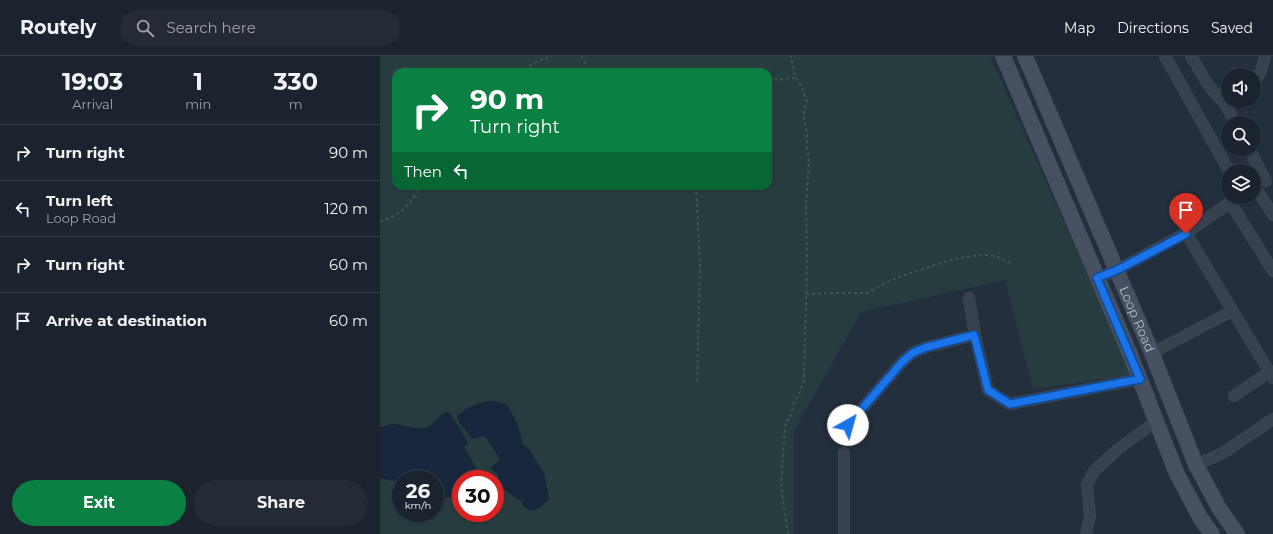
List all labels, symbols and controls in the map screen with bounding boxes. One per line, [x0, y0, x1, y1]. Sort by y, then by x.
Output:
search box [120, 10, 400, 46]
text: Routely [20, 16, 96, 39]
icon: search [134, 17, 156, 39]
text: Search here [166, 18, 256, 37]
text: Map [1064, 19, 1095, 37]
text: Directions [1117, 19, 1189, 37]
text: Saved [1211, 19, 1253, 37]
text: 19:03 [62, 67, 123, 96]
text: 1 [194, 67, 203, 96]
text: 330 [273, 67, 318, 96]
map controls [1221, 68, 1261, 204]
button: sound [1221, 68, 1261, 108]
text: 90 m [470, 82, 544, 116]
icon: right [404, 84, 456, 136]
text: Arrival [72, 96, 113, 112]
text: min [185, 96, 211, 112]
text: m [289, 96, 303, 112]
text: Turn right [470, 116, 560, 138]
button: search [1221, 116, 1261, 156]
icon: right [12, 142, 34, 164]
text: Turn right [46, 143, 125, 162]
text: 90 m [329, 143, 368, 162]
icon: left [450, 160, 472, 182]
text: Then [404, 162, 442, 181]
button: layers [1221, 164, 1261, 204]
text: Turn left [46, 191, 113, 210]
pin [1169, 193, 1203, 234]
icon: left [12, 198, 34, 220]
text: 120 m [324, 199, 368, 218]
icon: arrive [1175, 199, 1197, 221]
text: Loop Road [46, 210, 116, 226]
icon: right [12, 254, 34, 276]
text: Turn right [46, 255, 125, 274]
text: 60 m [329, 255, 368, 274]
street label: Loop Road [1116, 284, 1159, 354]
icon: arrive [12, 310, 34, 332]
text: Arrive at destination [46, 311, 207, 330]
text: 60 m [329, 311, 368, 330]
position arrow [827, 404, 869, 446]
speed limit sign: 30 [452, 470, 504, 522]
text: 26 [406, 479, 430, 503]
button: Exit [12, 480, 186, 526]
button: Share [194, 480, 368, 526]
text: km/h [405, 499, 431, 512]

